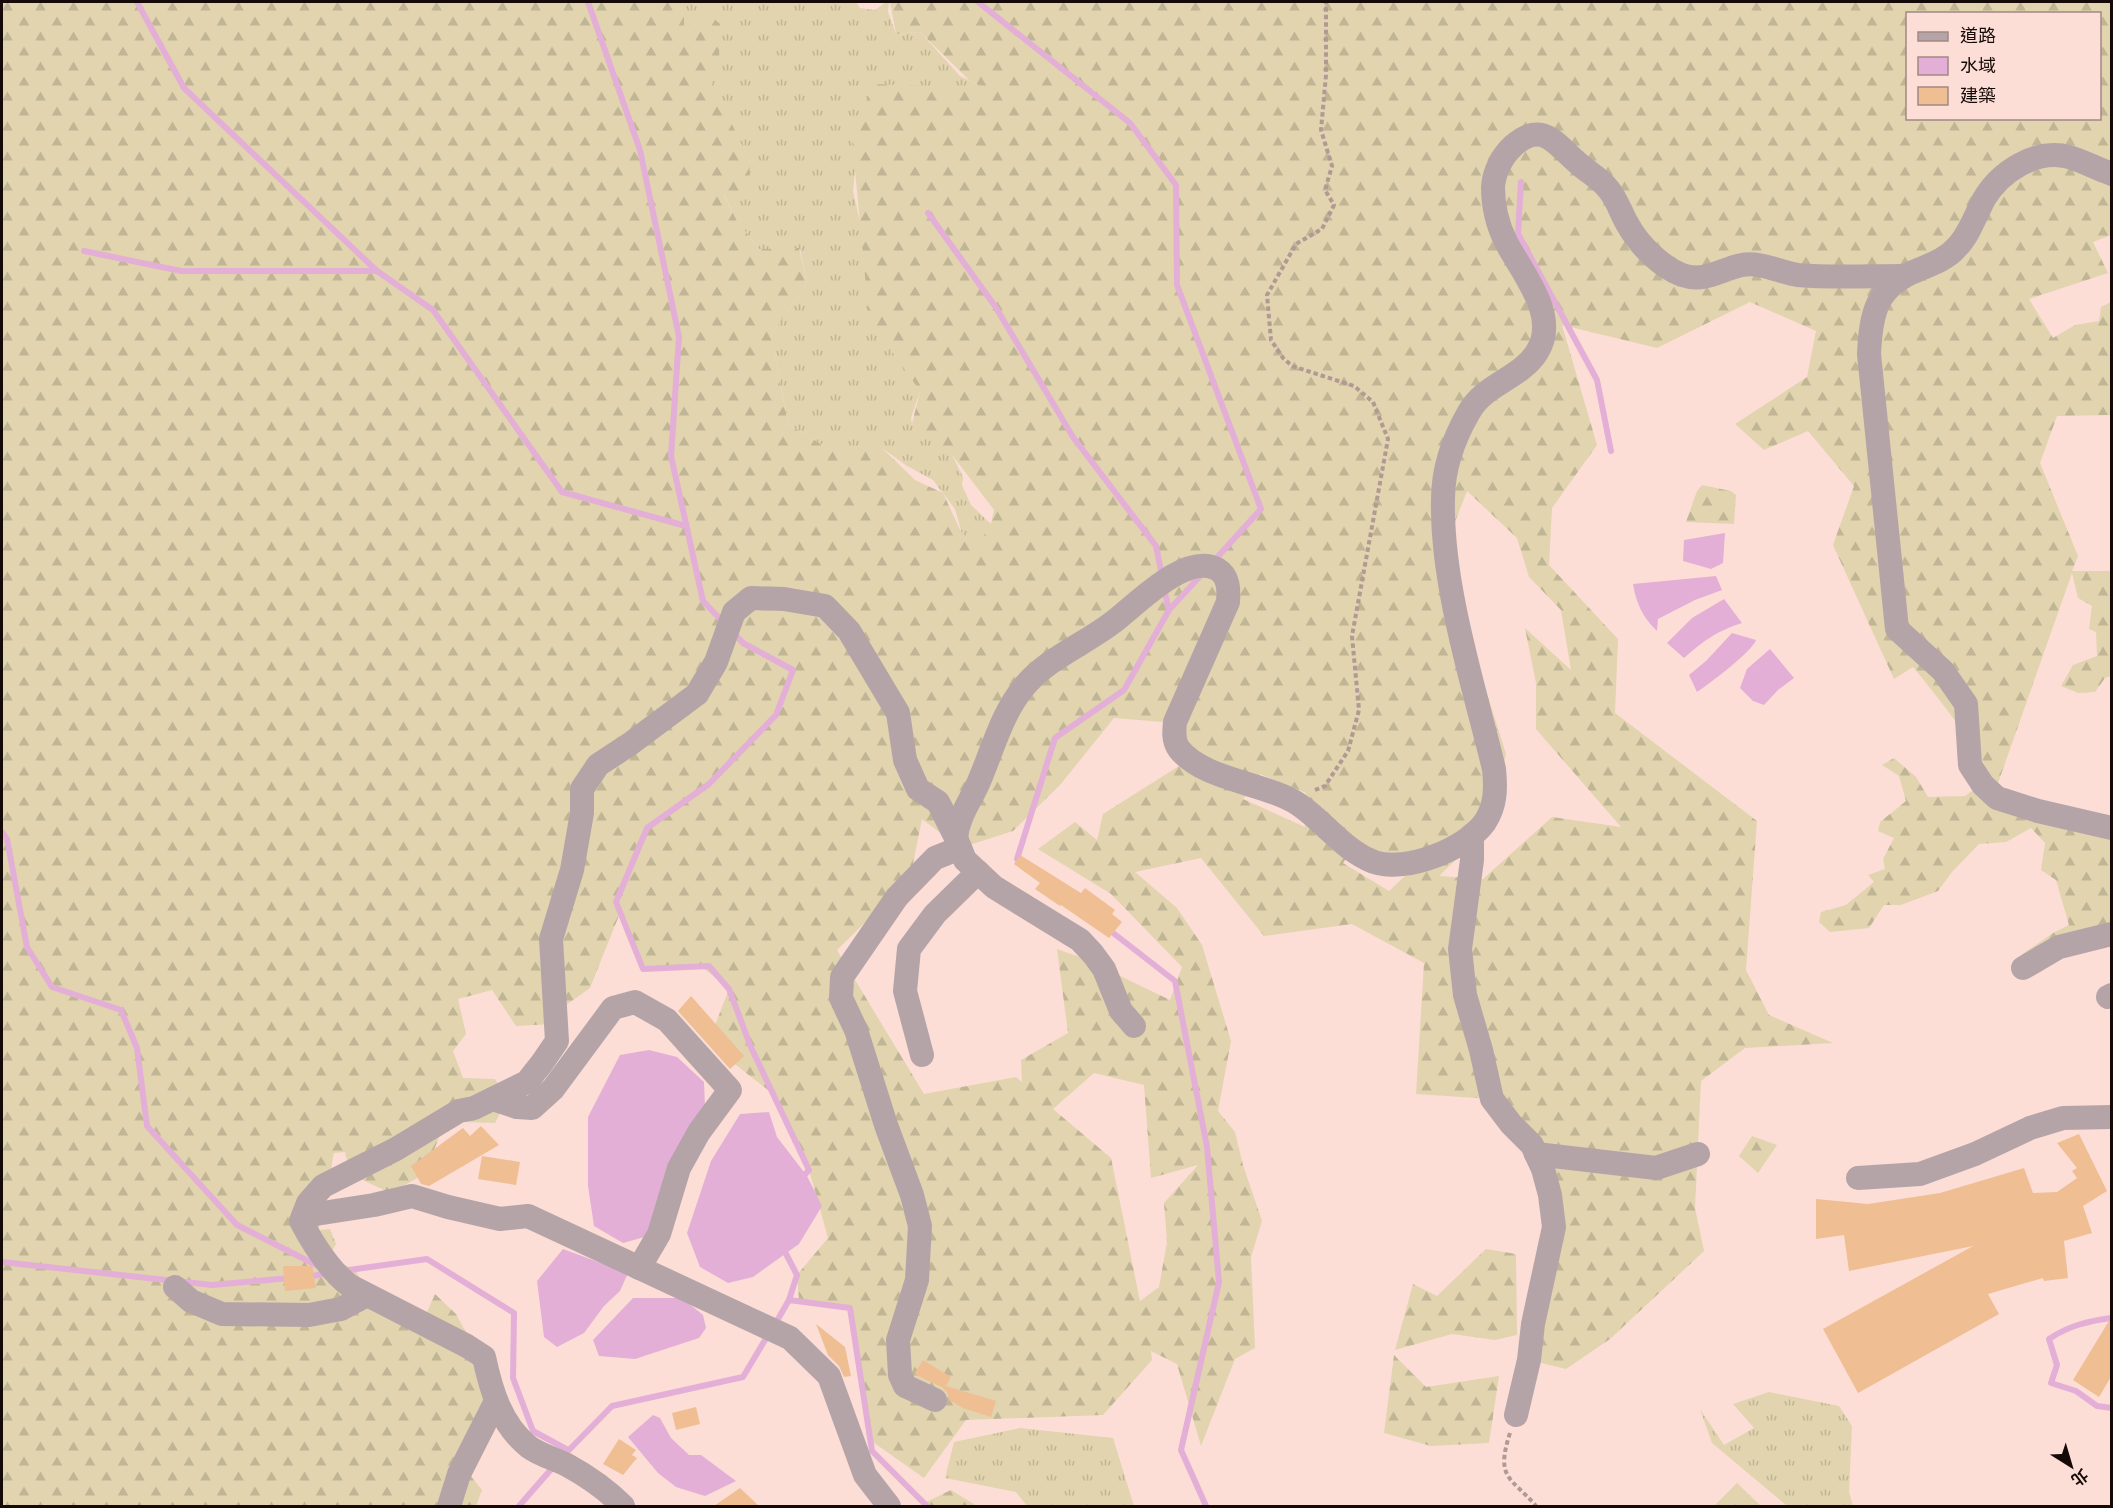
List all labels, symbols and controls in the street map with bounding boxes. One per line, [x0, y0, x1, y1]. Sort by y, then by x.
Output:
legend [1906, 12, 2101, 120]
text: 道路 [1960, 26, 1996, 46]
text: 水域 [1960, 56, 1996, 76]
text: 建築 [1960, 86, 1996, 106]
north arrow [2041, 1436, 2101, 1496]
text: 北 [2068, 1466, 2091, 1489]

